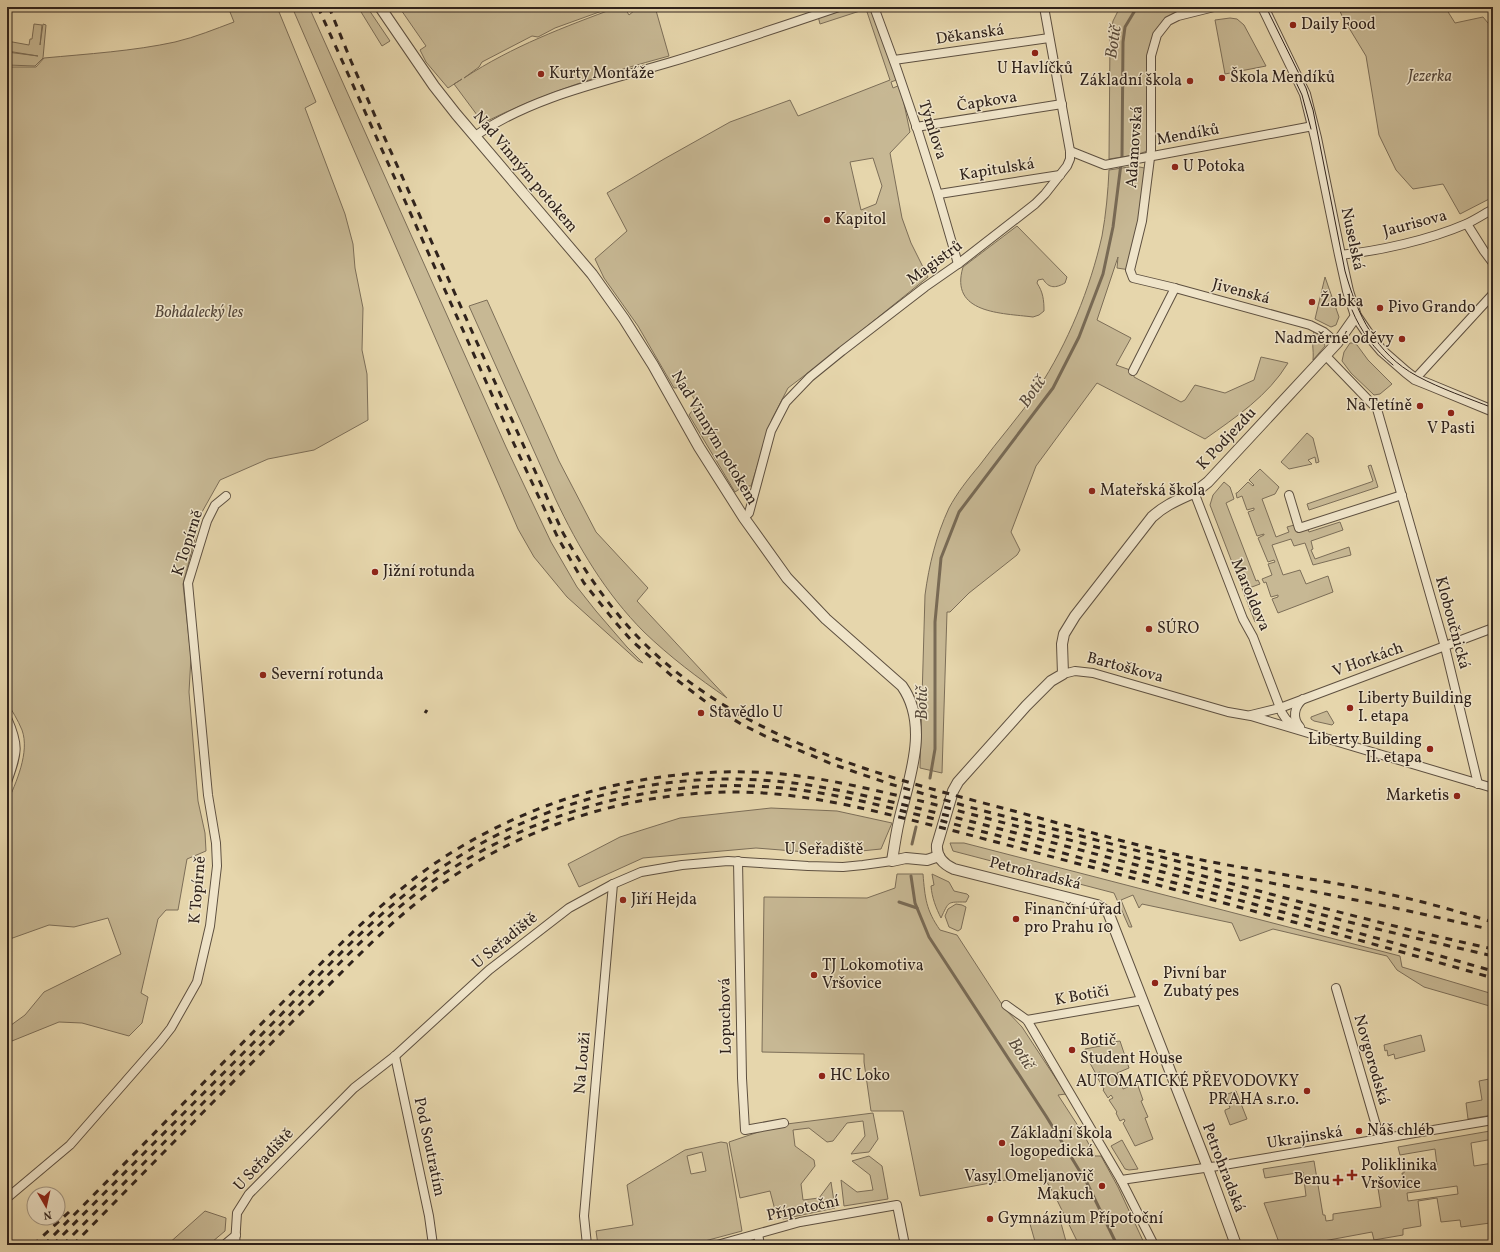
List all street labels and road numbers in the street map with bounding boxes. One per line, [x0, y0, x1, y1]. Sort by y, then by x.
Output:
street label: Děkanská [934, 19, 1006, 51]
street label: Čapkova [955, 85, 1019, 118]
street label: Týmlova [912, 98, 952, 162]
street label: Adamovská [1121, 105, 1149, 189]
street label: Nad Vinným potokem [467, 106, 583, 238]
street label: Mendíků [1155, 119, 1221, 151]
street label: Kapitulská [958, 153, 1036, 187]
street label: Jaurisova [1381, 205, 1449, 243]
street label: Nuselská [1335, 206, 1369, 272]
street label: Magistrů [903, 235, 967, 291]
street label: Jivenská [1210, 274, 1272, 310]
street label: Nad Vinným potokem [665, 367, 763, 509]
street label: K Podjezdu [1192, 403, 1262, 475]
street label: K Topírně [167, 507, 209, 579]
street label: Maroldova [1225, 555, 1275, 635]
street label: Kloboučnická [1429, 574, 1475, 672]
street label: V Horkách [1329, 637, 1407, 683]
street label: Bartoškova [1084, 647, 1166, 689]
street label: U Seřadiště [785, 839, 863, 861]
street label: Petrohradská [987, 852, 1083, 896]
street label: K Topírně [184, 855, 212, 925]
street label: U Seřadiště [467, 908, 543, 974]
street label: Lopuchová [714, 977, 738, 1055]
street label: K Botiči [1053, 980, 1111, 1012]
street label: Novgorodská [1348, 1012, 1394, 1108]
street label: Na Louži [569, 1031, 597, 1095]
street label: Pod Soutratím [408, 1095, 450, 1199]
street label: Petrohradská [1196, 1120, 1250, 1216]
street label: Ukrajinská [1265, 1121, 1345, 1155]
street label: U Seřadiště [229, 1124, 299, 1196]
street label: Přípotoční [765, 1191, 842, 1227]

